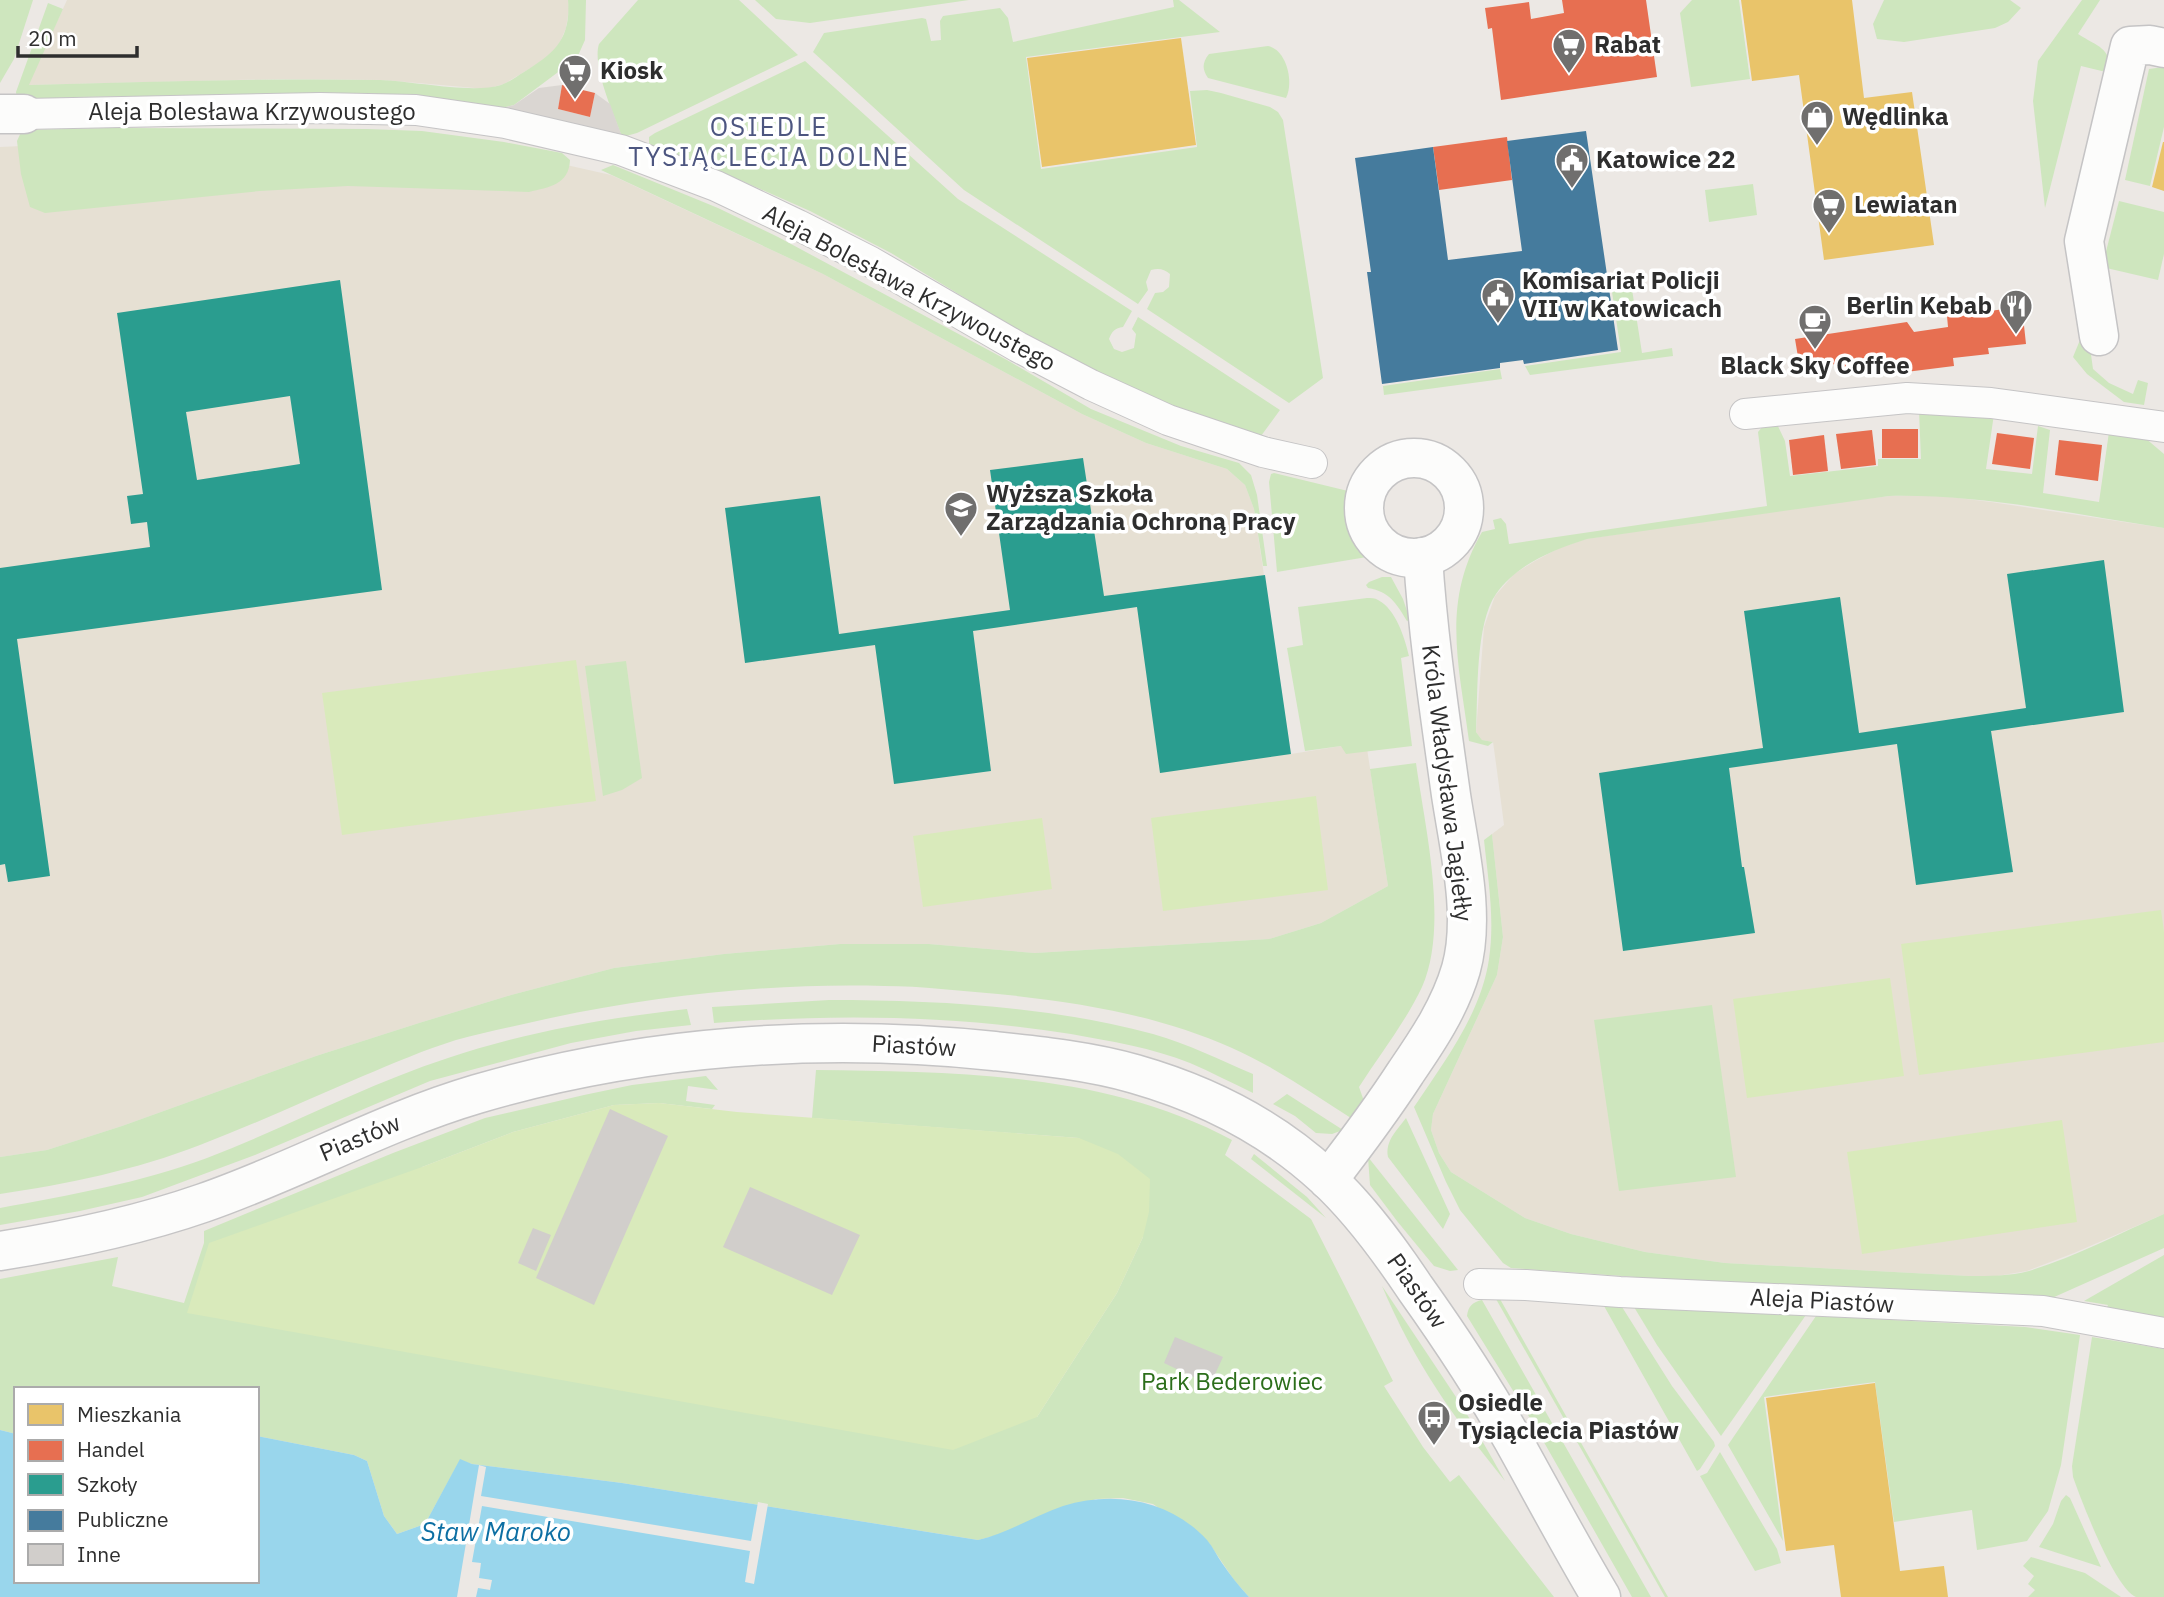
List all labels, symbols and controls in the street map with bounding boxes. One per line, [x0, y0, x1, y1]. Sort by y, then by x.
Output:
scale bar [18, 14, 136, 58]
text: 20 m [28, 24, 77, 52]
supermarket icon: Rabat [1550, 26, 1588, 75]
place label: Rabat [1594, 28, 1661, 60]
supermarket icon: Kiosk [556, 52, 594, 101]
place label: Kiosk [600, 54, 663, 86]
street label: Aleja Bolesława Krzywoustego [88, 95, 416, 127]
shop icon: Wędlinka [1798, 98, 1836, 147]
place label: Wędlinka [1842, 100, 1949, 132]
district label: OSIEDLE TYSIĄCLECIA DOLNE [628, 109, 910, 173]
public building icon: Katowice 22 [1553, 141, 1591, 190]
place label: Katowice 22 [1596, 143, 1736, 175]
supermarket icon: Lewiatan [1810, 186, 1848, 235]
place label: Lewiatan [1854, 188, 1958, 220]
street label: Aleja Bolesława Krzywoustego [757, 196, 1062, 378]
place label: Komisariat Policji VII w Katowicach [1522, 264, 1722, 324]
public building icon: Komisariat Policji VII w Katowicach [1479, 276, 1517, 325]
restaurant icon: Berlin Kebab [1997, 287, 2035, 336]
place label: Berlin Kebab [1846, 289, 1992, 321]
cafe icon: Black Sky Coffee [1796, 302, 1834, 351]
place label: Black Sky Coffee [1720, 349, 1910, 381]
place label: Wyższa Szkoła Zarządzania Ochroną Pracy [986, 477, 1296, 537]
school or university icon: Wyższa Szkoła Zarządzania Ochroną Pracy [942, 489, 980, 538]
street label: Króla Władysława Jagiełły [1415, 643, 1481, 923]
street label: Piastów [871, 1027, 957, 1063]
street label: Piastów [314, 1106, 405, 1168]
street label: Piastów [1380, 1246, 1455, 1334]
street label: Aleja Piastów [1749, 1280, 1895, 1320]
park label: Park Bederowiec [1141, 1365, 1323, 1397]
place label: Osiedle Tysiąclecia Piastów [1458, 1386, 1679, 1446]
legend [14, 1387, 259, 1583]
bus stop icon: Osiedle Tysiąclecia Piastów [1415, 1398, 1453, 1447]
text: Mieszkania [77, 1400, 181, 1428]
text: Handel [77, 1435, 145, 1463]
text: Szkoły [77, 1470, 138, 1498]
text: Publiczne [77, 1505, 169, 1533]
water label: Staw Maroko [421, 1514, 571, 1548]
text: Inne [77, 1540, 121, 1568]

